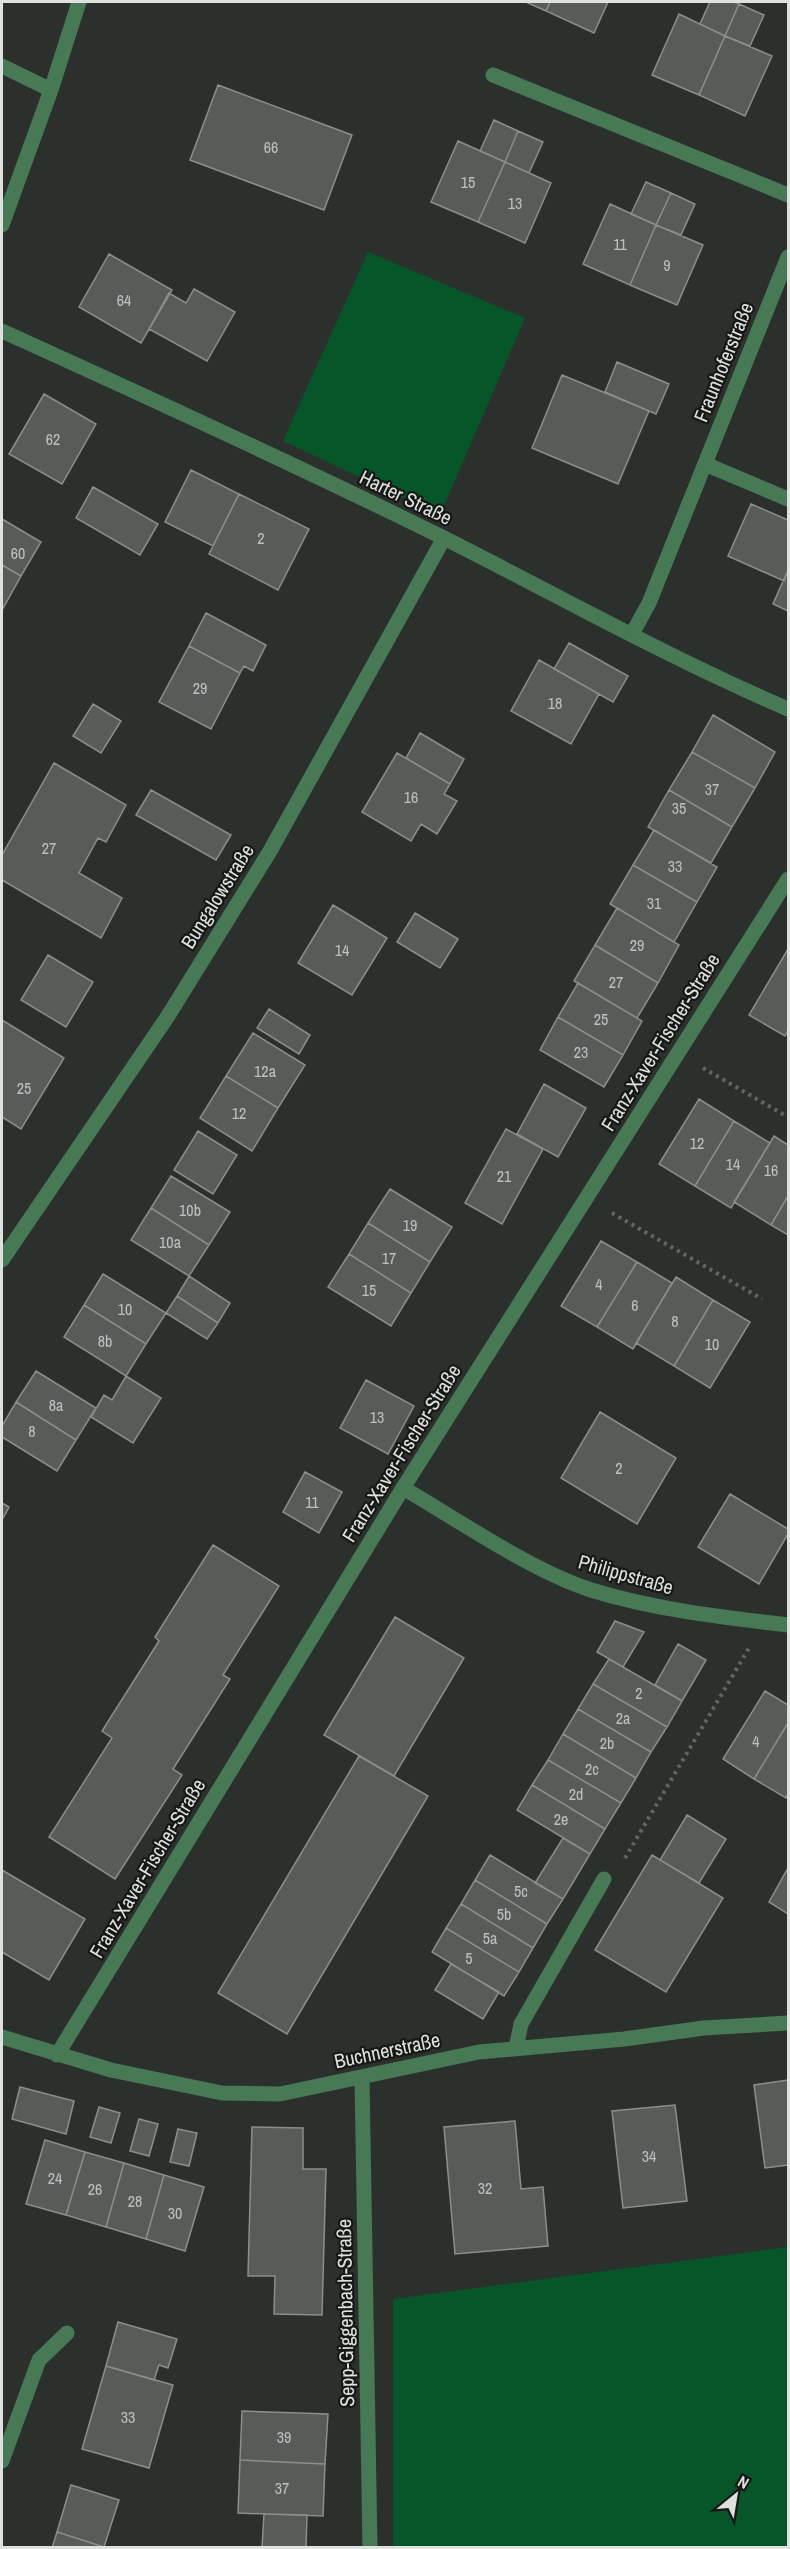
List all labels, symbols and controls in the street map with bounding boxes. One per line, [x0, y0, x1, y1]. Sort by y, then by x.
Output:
house number: 66 [264, 136, 278, 158]
house number: 15 [461, 171, 475, 193]
house number: 13 [508, 192, 522, 214]
house number: 11 [613, 233, 628, 255]
house number: 9 [663, 254, 671, 276]
house number: 64 [117, 289, 131, 311]
street label: Fraunhoferstraße [687, 298, 759, 426]
house number: 62 [46, 428, 60, 450]
street label: Harter Straße [355, 463, 457, 531]
house number: 2 [257, 527, 265, 549]
house number: 60 [11, 542, 25, 564]
house number: 29 [193, 677, 207, 699]
house number: 18 [548, 692, 562, 714]
house number: 37 [705, 778, 719, 800]
house number: 16 [404, 786, 418, 808]
house number: 35 [672, 797, 686, 819]
house number: 27 [42, 837, 56, 859]
street label: Bungalowstraße [174, 839, 260, 953]
house number: 33 [668, 855, 682, 877]
house number: 31 [647, 892, 662, 914]
house number: 29 [630, 934, 644, 956]
house number: 14 [335, 939, 349, 961]
street label: Franz-Xaver-Fischer-Straße [594, 948, 726, 1136]
house number: 27 [609, 971, 623, 993]
house number: 25 [594, 1008, 608, 1030]
house number: 23 [574, 1041, 588, 1063]
house number: 12a [254, 1060, 277, 1082]
house number: 25 [17, 1077, 31, 1099]
house number: 12 [232, 1102, 246, 1124]
house number: 12 [690, 1132, 704, 1154]
house number: 14 [726, 1153, 740, 1175]
house number: 16 [764, 1159, 778, 1181]
house number: 21 [497, 1165, 512, 1187]
house number: 10b [179, 1199, 201, 1221]
house number: 19 [403, 1214, 417, 1236]
house number: 10a [159, 1231, 182, 1253]
house number: 17 [382, 1247, 396, 1269]
house number: 4 [595, 1273, 603, 1295]
house number: 15 [362, 1279, 376, 1301]
house number: 6 [631, 1294, 639, 1316]
house number: 10 [118, 1298, 132, 1320]
house number: 8 [671, 1310, 679, 1332]
house number: 8b [98, 1330, 112, 1352]
house number: 10 [705, 1333, 719, 1355]
street label: Franz-Xaver-Fischer-Straße [335, 1359, 467, 1547]
house number: 8a [49, 1394, 64, 1416]
house number: 13 [370, 1406, 384, 1428]
house number: 8 [28, 1420, 36, 1442]
house number: 2 [615, 1457, 623, 1479]
house number: 11 [305, 1491, 320, 1513]
street label: Philippstraße [575, 1548, 677, 1600]
house number: 2 [635, 1682, 643, 1704]
house number: 2a [616, 1707, 631, 1729]
house number: 4 [752, 1730, 760, 1752]
house number: 2b [600, 1732, 614, 1754]
house number: 2c [585, 1758, 599, 1780]
street label: Franz-Xaver-Fischer-Straße [83, 1773, 211, 1963]
house number: 2d [569, 1783, 583, 1805]
house number: 2e [554, 1808, 568, 1830]
house number: 5c [514, 1880, 528, 1902]
house number: 5b [497, 1903, 511, 1925]
house number: 5a [483, 1927, 498, 1949]
house number: 5 [465, 1947, 473, 1969]
street label: Buchnerstraße [332, 2026, 442, 2074]
house number: 34 [642, 2145, 656, 2167]
house number: 24 [48, 2167, 62, 2189]
house number: 32 [478, 2177, 492, 2199]
house number: 26 [88, 2178, 102, 2200]
house number: 28 [128, 2190, 142, 2212]
house number: 30 [168, 2202, 182, 2224]
street label: Sepp-Giggenbach-Straße [330, 2219, 360, 2407]
house number: 33 [121, 2406, 135, 2428]
house number: 39 [277, 2426, 291, 2448]
north arrow [706, 2465, 766, 2525]
text: N [734, 2470, 753, 2494]
house number: 37 [275, 2477, 289, 2499]

